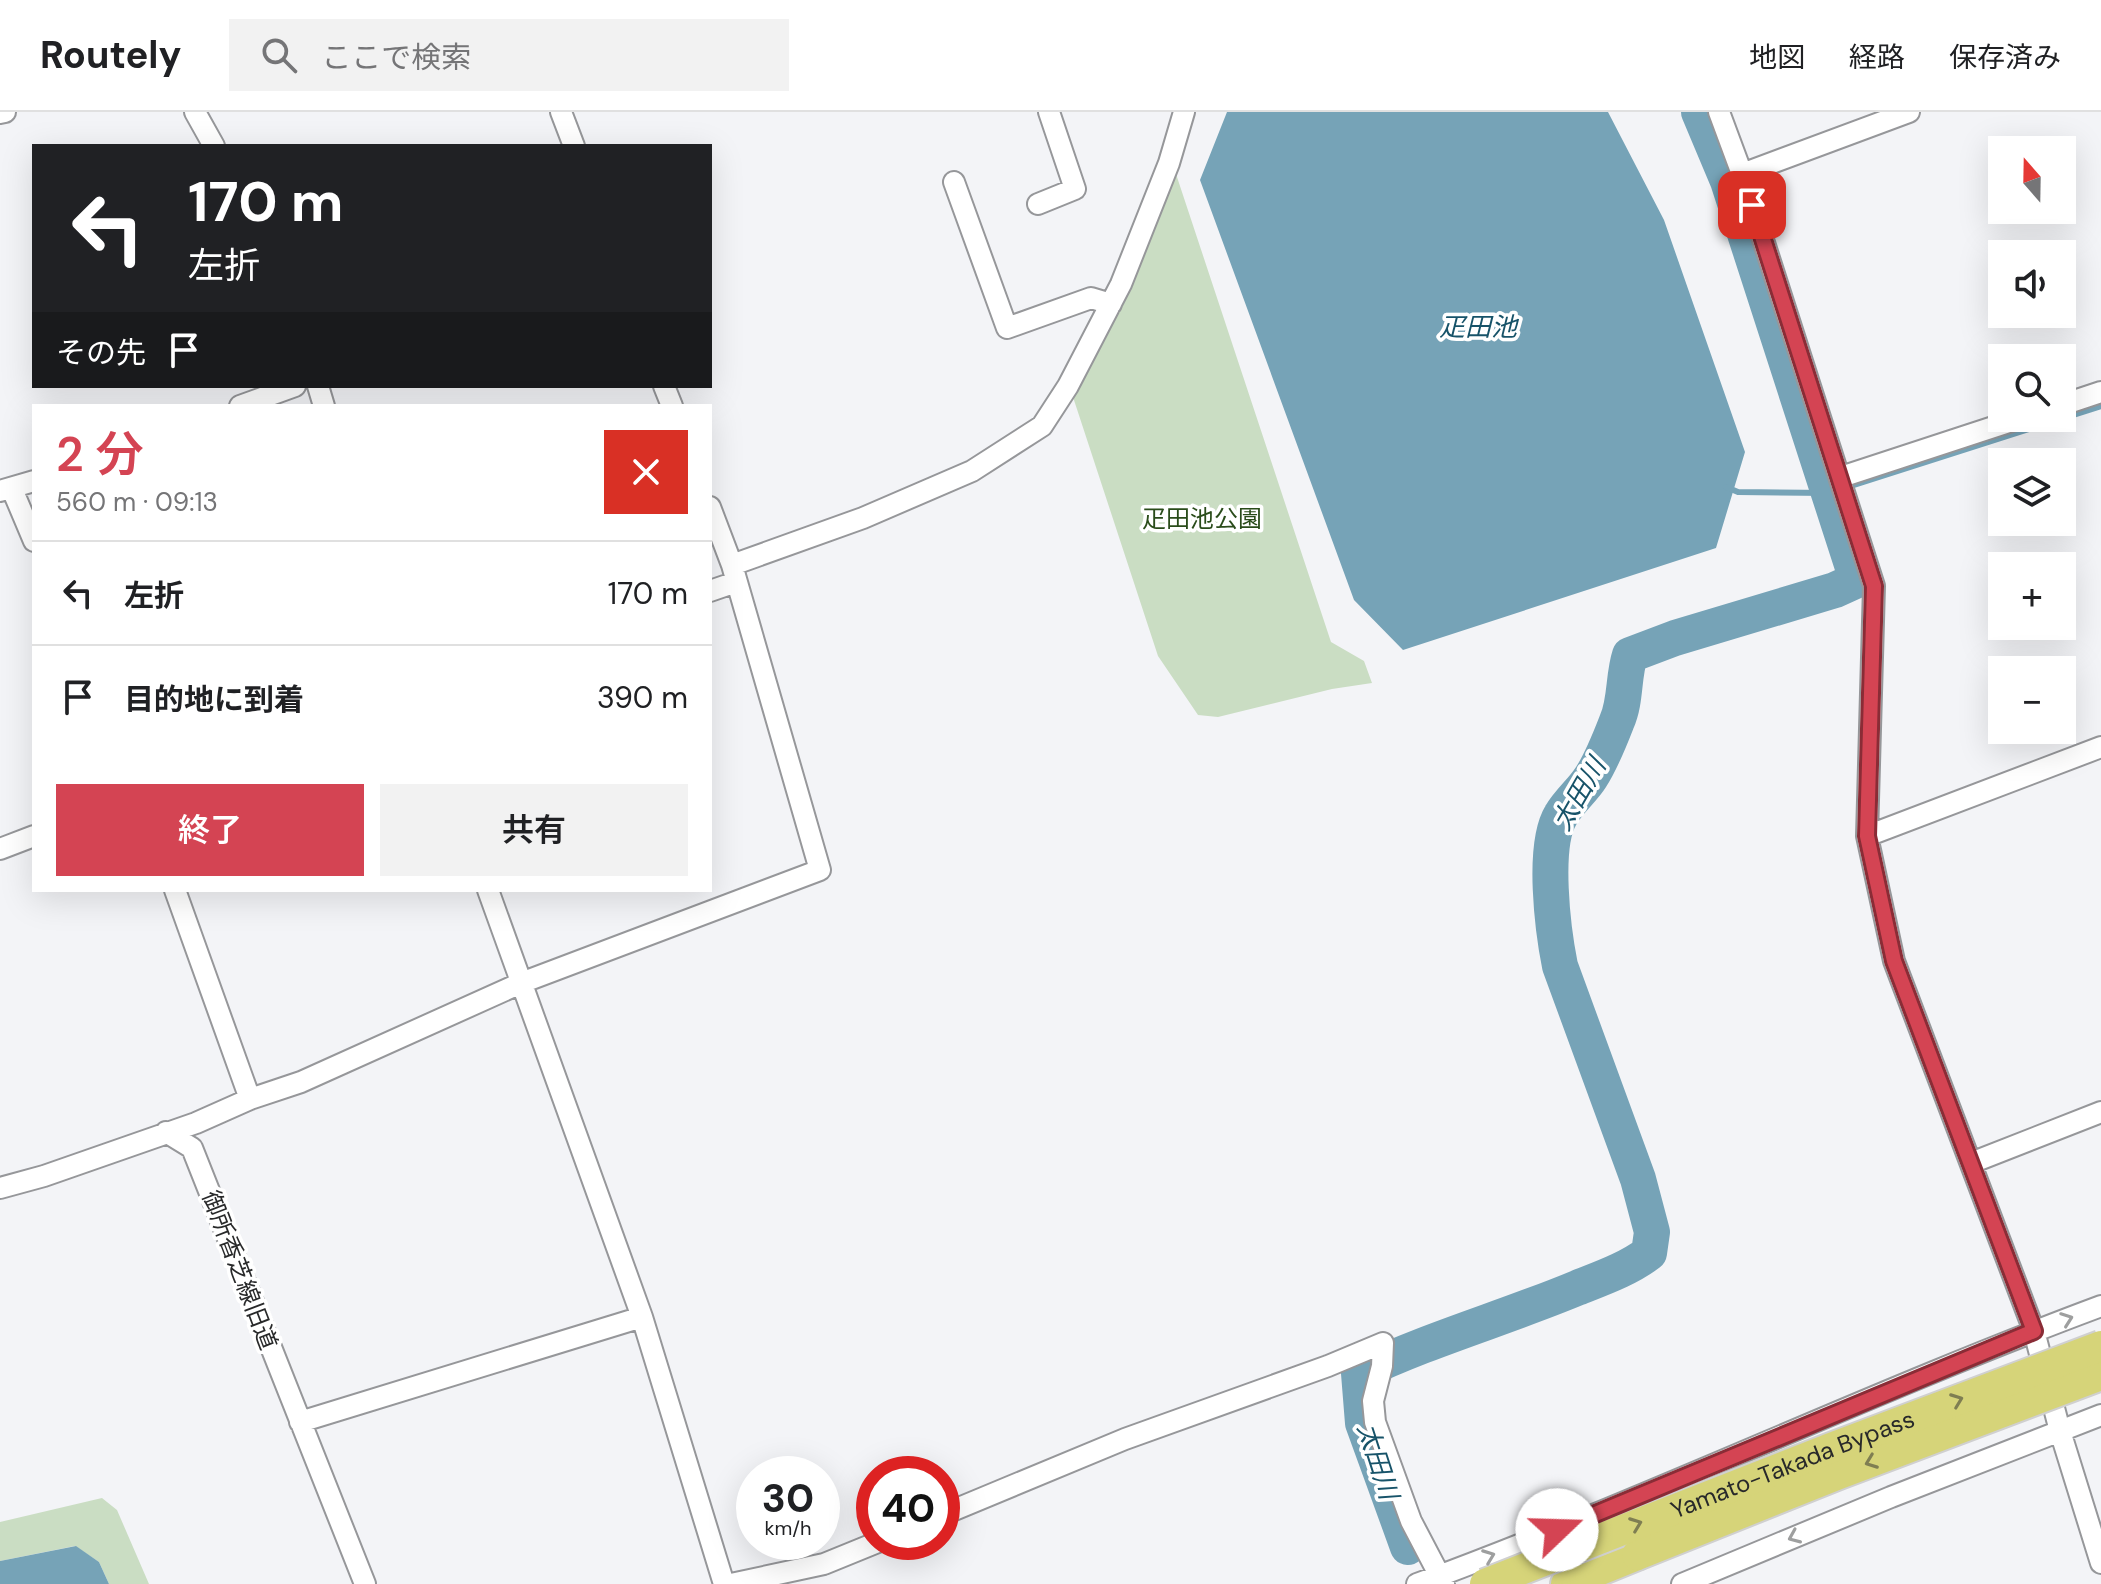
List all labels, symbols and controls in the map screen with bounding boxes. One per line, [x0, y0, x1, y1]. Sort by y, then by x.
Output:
search box [229, 19, 789, 91]
text: Routely [40, 30, 181, 80]
icon: search [257, 33, 301, 77]
text: ここで検索 [321, 38, 471, 77]
text: 地図 [1749, 39, 1805, 76]
text: 経路 [1849, 39, 1905, 76]
text: 保存済み [1949, 39, 2061, 76]
north arrow [1988, 136, 2076, 224]
map controls [1988, 136, 2076, 744]
text: 170 m [188, 165, 343, 238]
pin [1718, 171, 1786, 239]
icon: left [56, 176, 160, 280]
icon: arrive [1730, 183, 1774, 227]
button: sound [1988, 240, 2076, 328]
text: 左折 [188, 242, 260, 289]
water label: 疋田池 [1439, 310, 1520, 344]
icon: arrive [162, 328, 206, 372]
text: その先 [56, 333, 146, 372]
button: search [1988, 344, 2076, 432]
text: 2 分 [56, 423, 143, 486]
button: close [604, 430, 688, 514]
button: layers [1988, 448, 2076, 536]
text: 560 m · 09:13 [56, 485, 218, 519]
park label: 疋田池公園 [1142, 503, 1262, 534]
button: + [1988, 552, 2076, 640]
icon: left [56, 571, 100, 615]
text: 170 m [608, 574, 688, 613]
text: 左折 [124, 576, 184, 615]
button: − [1988, 656, 2076, 744]
icon: arrive [56, 675, 100, 719]
text: 390 m [597, 678, 688, 717]
text: 目的地に到着 [124, 680, 304, 719]
water label: 太田川 [1545, 749, 1615, 836]
button: 終了 [56, 784, 364, 876]
button: 共有 [380, 784, 688, 876]
street label: 御所香芝線旧道 [195, 1186, 285, 1354]
one-way arrow [2059, 1312, 2073, 1329]
one-way arrow [1949, 1393, 1963, 1410]
street label: Yamato-Takada Bypass [1666, 1403, 1918, 1525]
water label: 太田川 [1350, 1419, 1407, 1506]
one-way arrow [1865, 1452, 1879, 1469]
speed limit sign: 40 [856, 1456, 960, 1560]
text: 30 [762, 1472, 814, 1524]
position arrow [1515, 1488, 1599, 1572]
text: km/h [764, 1515, 812, 1541]
one-way arrow [1628, 1518, 1642, 1534]
one-way arrow [1788, 1528, 1802, 1544]
one-way arrow [1481, 1549, 1495, 1566]

